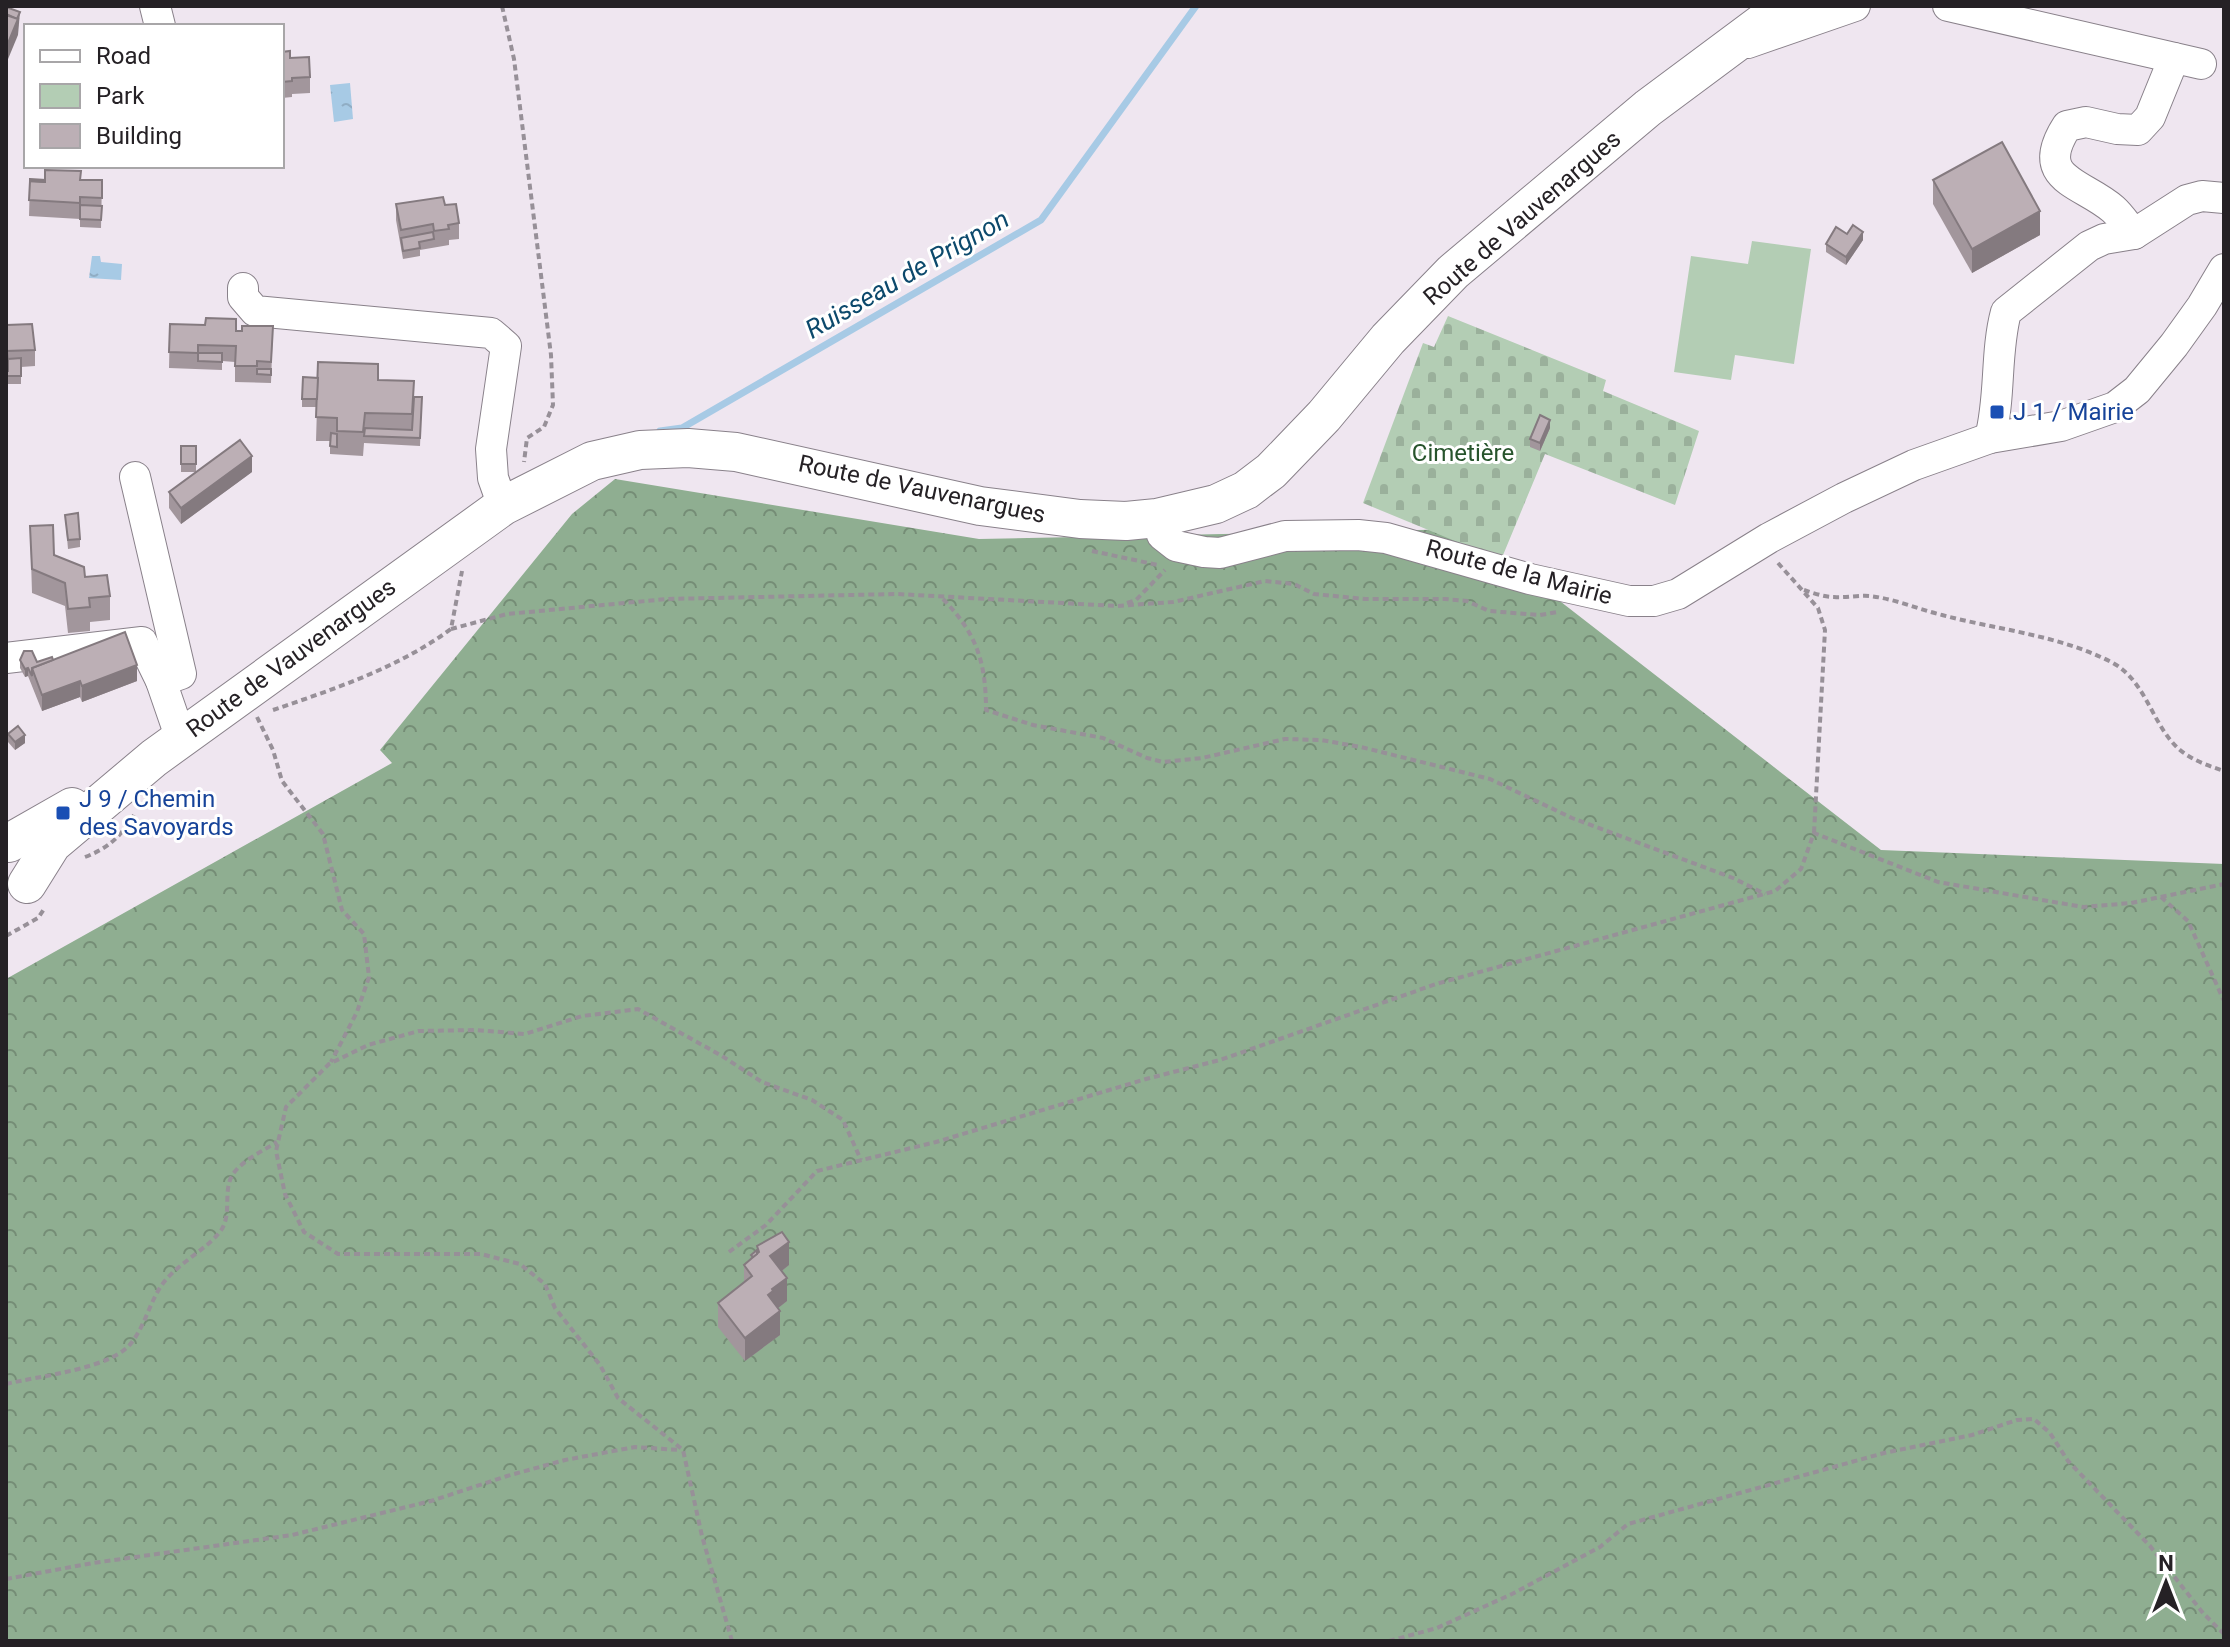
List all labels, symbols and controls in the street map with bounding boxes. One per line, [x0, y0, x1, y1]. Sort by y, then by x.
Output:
legend [24, 24, 284, 168]
text: Road [96, 42, 151, 70]
text: Park [96, 82, 145, 110]
text: Building [96, 122, 182, 150]
street label: Route de Vauvenargues [1418, 125, 1626, 311]
water label: Ruisseau de Prignon [800, 204, 1014, 344]
place label: J 1 / Mairie [2013, 398, 2134, 426]
marker: J 1 / Mairie [1988, 403, 2006, 421]
park label: Cimetière [1412, 439, 1514, 467]
street label: Route de Vauvenargues [796, 449, 1048, 529]
street label: Route de la Mairie [1423, 534, 1615, 610]
street label: Route de Vauvenargues [181, 573, 401, 743]
place label: J 9 / Chemin des Savoyards [79, 785, 234, 841]
marker: J 9 / Chemin des Savoyards [54, 804, 72, 822]
north arrow [2126, 1543, 2206, 1623]
text: N [2158, 1551, 2174, 1576]

